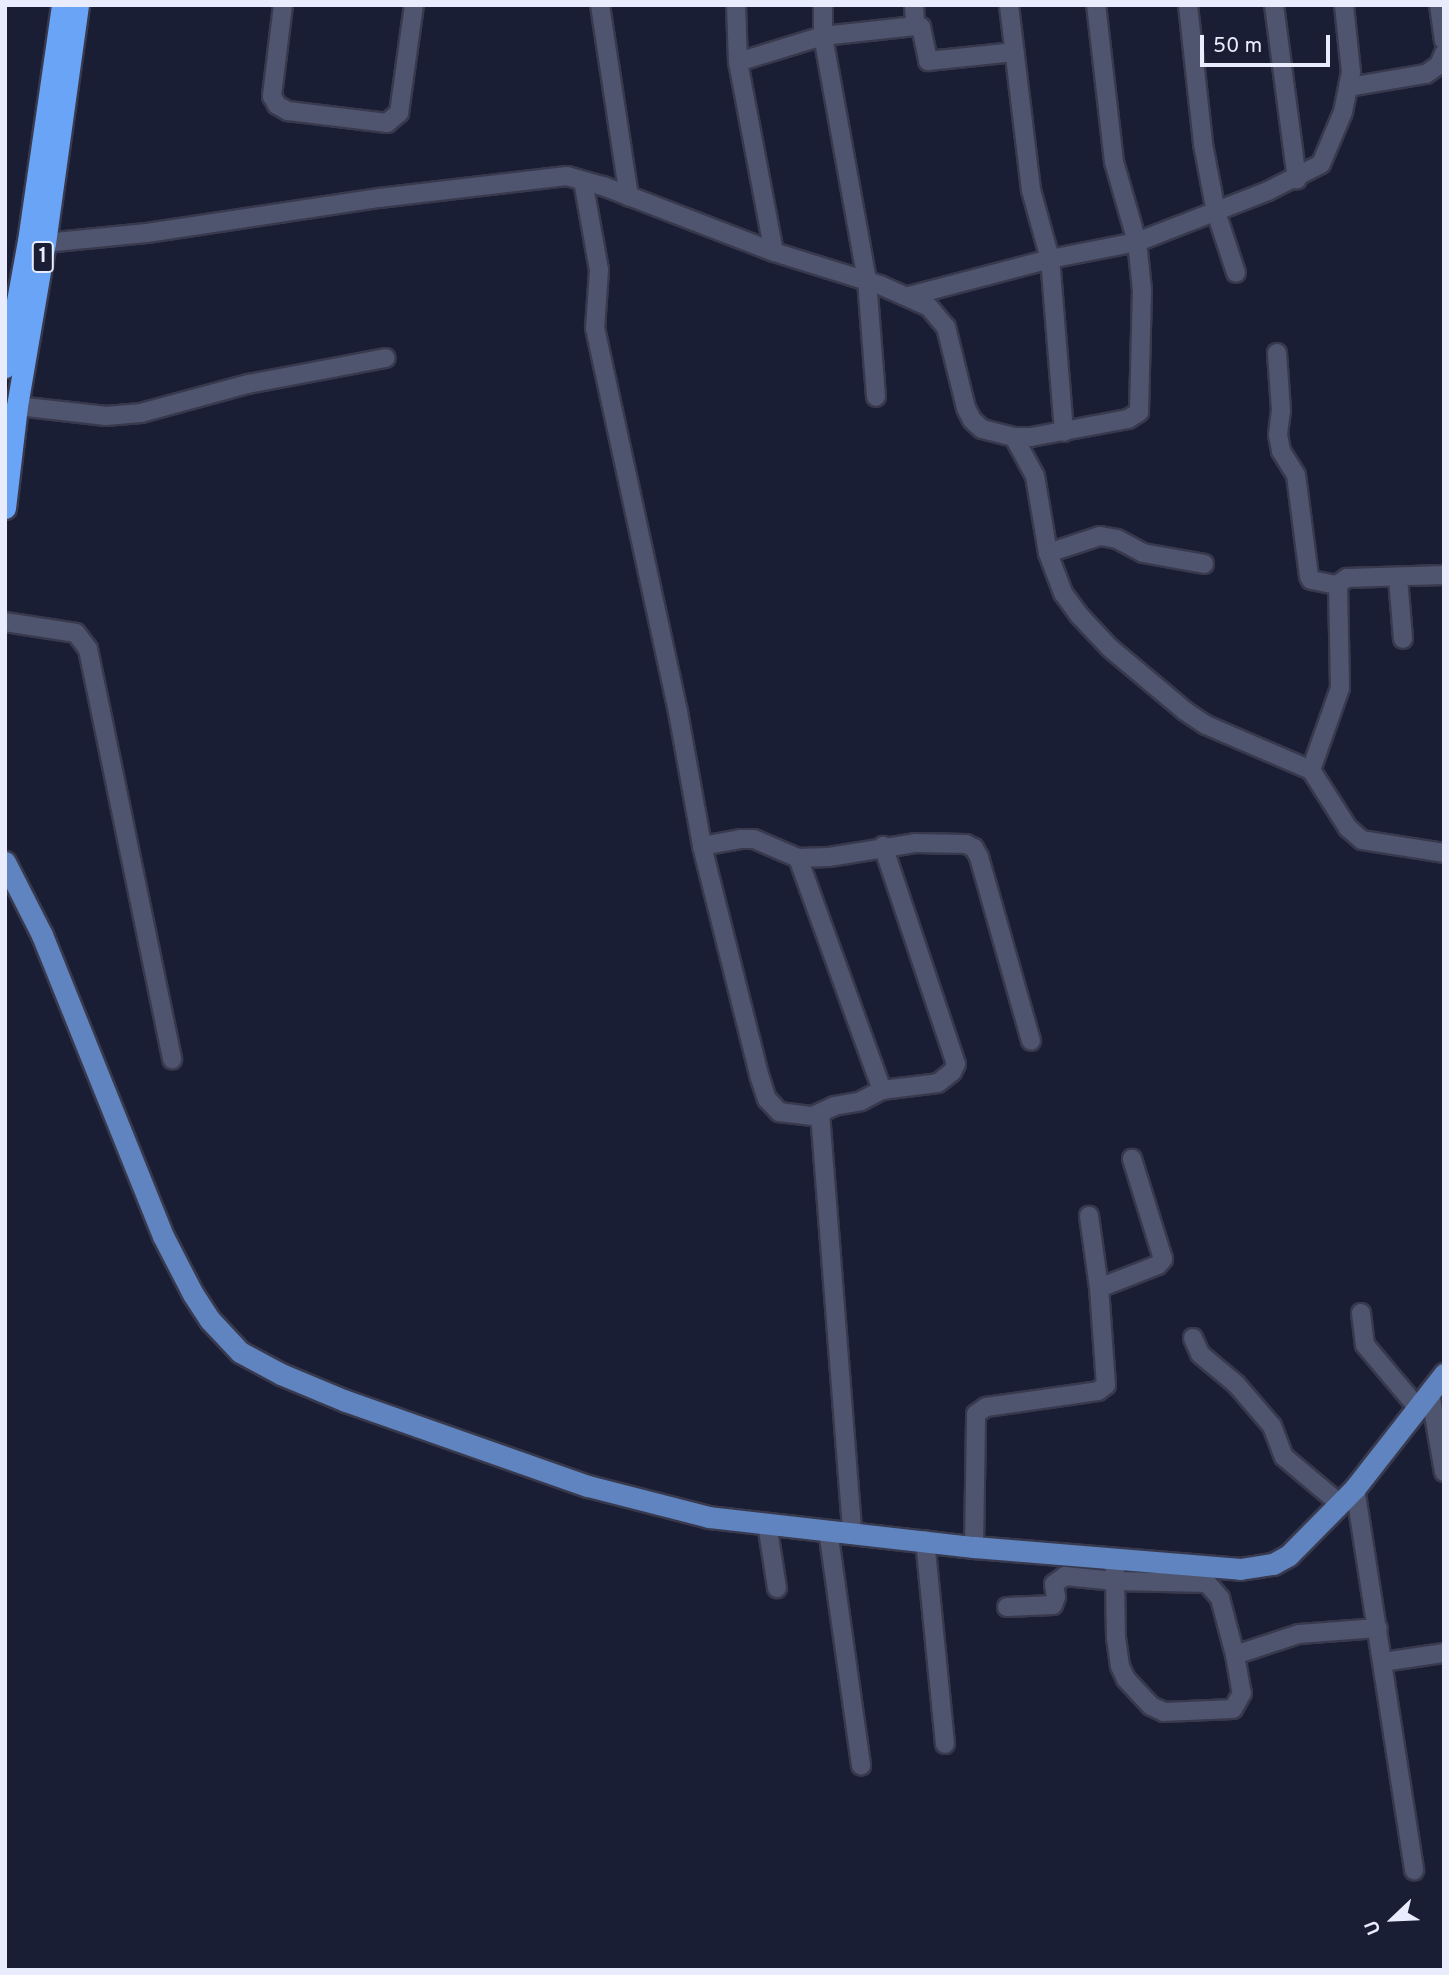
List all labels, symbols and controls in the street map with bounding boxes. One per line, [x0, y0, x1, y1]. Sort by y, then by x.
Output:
scale bar [1204, 21, 1334, 65]
text: 50 m [1213, 33, 1262, 60]
road number: 1 [31, 240, 55, 274]
north arrow [1358, 1884, 1428, 1954]
text: U [1360, 1916, 1387, 1938]

